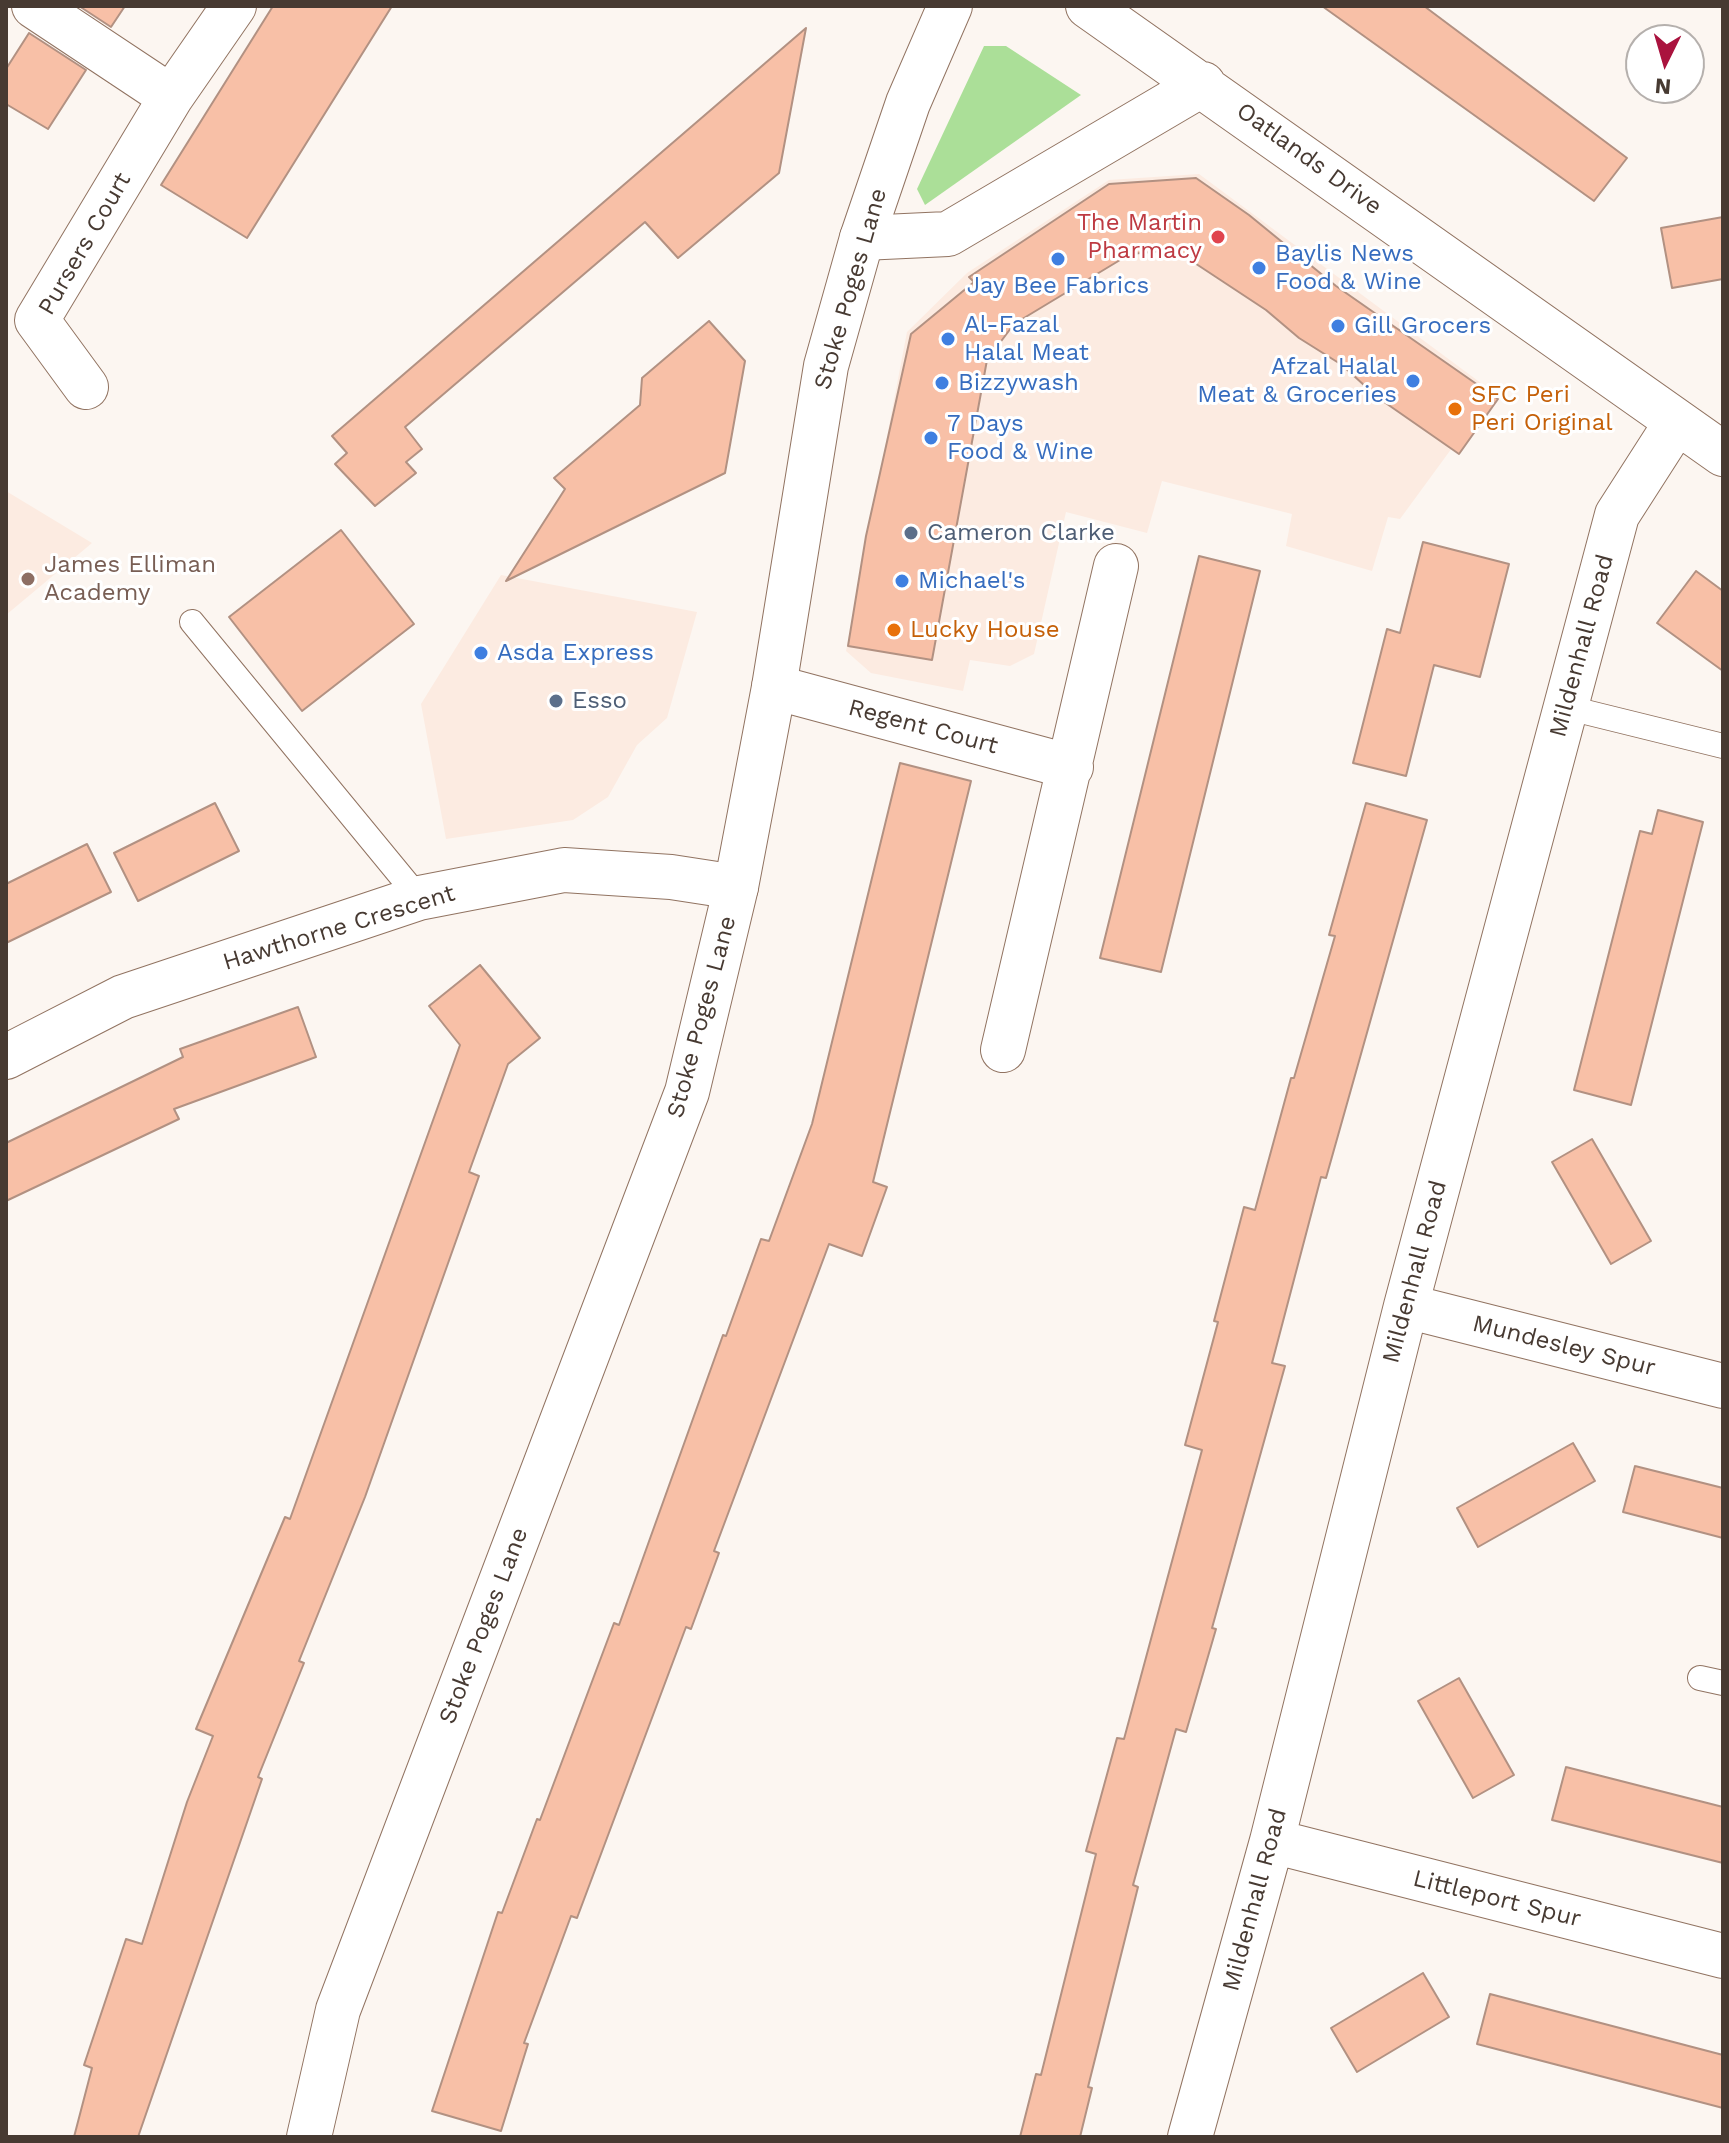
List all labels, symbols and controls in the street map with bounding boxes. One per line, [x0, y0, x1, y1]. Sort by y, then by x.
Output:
north arrow [1625, 24, 1705, 104]
text: N [1654, 73, 1672, 100]
street label: Oatlands Drive [1231, 97, 1387, 221]
street label: Pursers Court [32, 167, 138, 321]
street label: Stoke Poges Lane [808, 185, 894, 393]
place label: The Martin Pharmacy [1077, 209, 1202, 265]
marker: The Martin Pharmacy [1209, 228, 1227, 246]
place label: Baylis News Food & Wine [1275, 240, 1422, 296]
marker: Jay Bee Fabrics [1049, 250, 1067, 268]
marker: Baylis News Food & Wine [1250, 259, 1268, 277]
place label: Jay Bee Fabrics [967, 272, 1149, 300]
place label: Al-Fazal Halal Meat [964, 311, 1089, 367]
place label: Gill Grocers [1354, 312, 1491, 340]
marker: Gill Grocers [1329, 317, 1347, 335]
marker: Al-Fazal Halal Meat [939, 330, 957, 348]
place label: Afzal Halal Meat & Groceries [1197, 353, 1397, 409]
place label: Bizzywash [958, 369, 1079, 397]
marker: Afzal Halal Meat & Groceries [1404, 372, 1422, 390]
marker: Bizzywash [933, 374, 951, 392]
place label: SFC Peri Peri Original [1471, 381, 1613, 437]
marker: SFC Peri Peri Original [1446, 400, 1464, 418]
place label: 7 Days Food & Wine [947, 410, 1094, 466]
marker: 7 Days Food & Wine [922, 429, 940, 447]
place label: Cameron Clarke [927, 519, 1115, 547]
marker: Cameron Clarke [902, 524, 920, 542]
place label: James Elliman Academy [44, 551, 216, 607]
street label: Mildenhall Road [1544, 552, 1620, 740]
place label: Michael's [918, 567, 1025, 595]
marker: James Elliman Academy [19, 570, 37, 588]
marker: Michael's [893, 572, 911, 590]
place label: Lucky House [910, 616, 1060, 644]
marker: Lucky House [885, 621, 903, 639]
place label: Asda Express [497, 639, 654, 667]
marker: Asda Express [472, 644, 490, 662]
place label: Esso [572, 687, 627, 715]
marker: Esso [547, 692, 565, 710]
street label: Regent Court [845, 693, 1001, 761]
street label: Hawthorne Crescent [219, 879, 459, 977]
street label: Stoke Poges Lane [661, 913, 743, 1121]
street label: Mildenhall Road [1377, 1178, 1453, 1366]
street label: Mundesley Spur [1469, 1309, 1659, 1383]
street label: Stoke Poges Lane [433, 1524, 535, 1728]
street label: Mildenhall Road [1217, 1806, 1293, 1994]
street label: Littleport Spur [1410, 1864, 1584, 1934]

